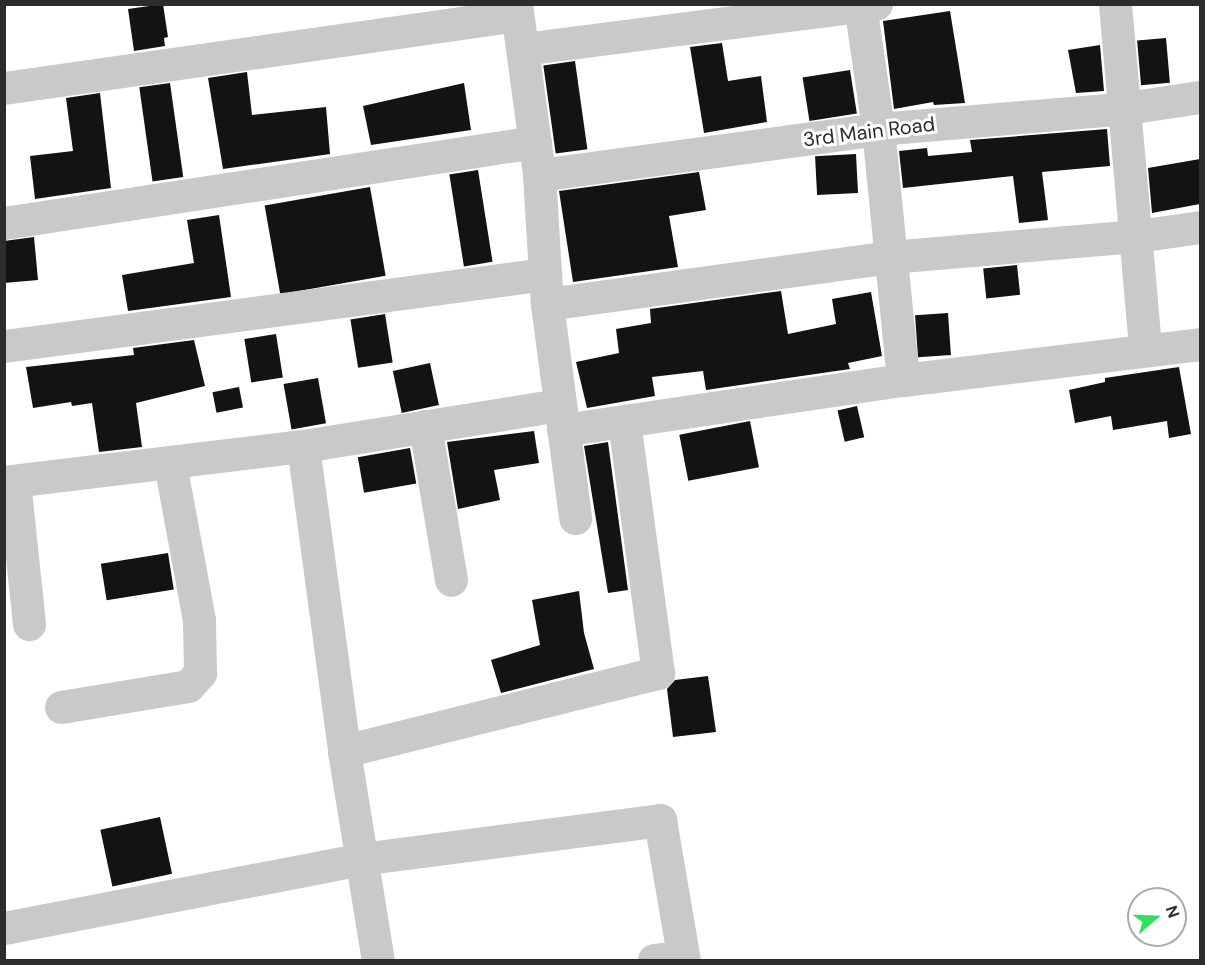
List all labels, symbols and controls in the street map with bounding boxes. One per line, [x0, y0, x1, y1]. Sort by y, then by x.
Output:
street label: 3rd Main Road [802, 112, 936, 152]
north arrow [1127, 887, 1187, 947]
text: N [1161, 903, 1184, 921]

